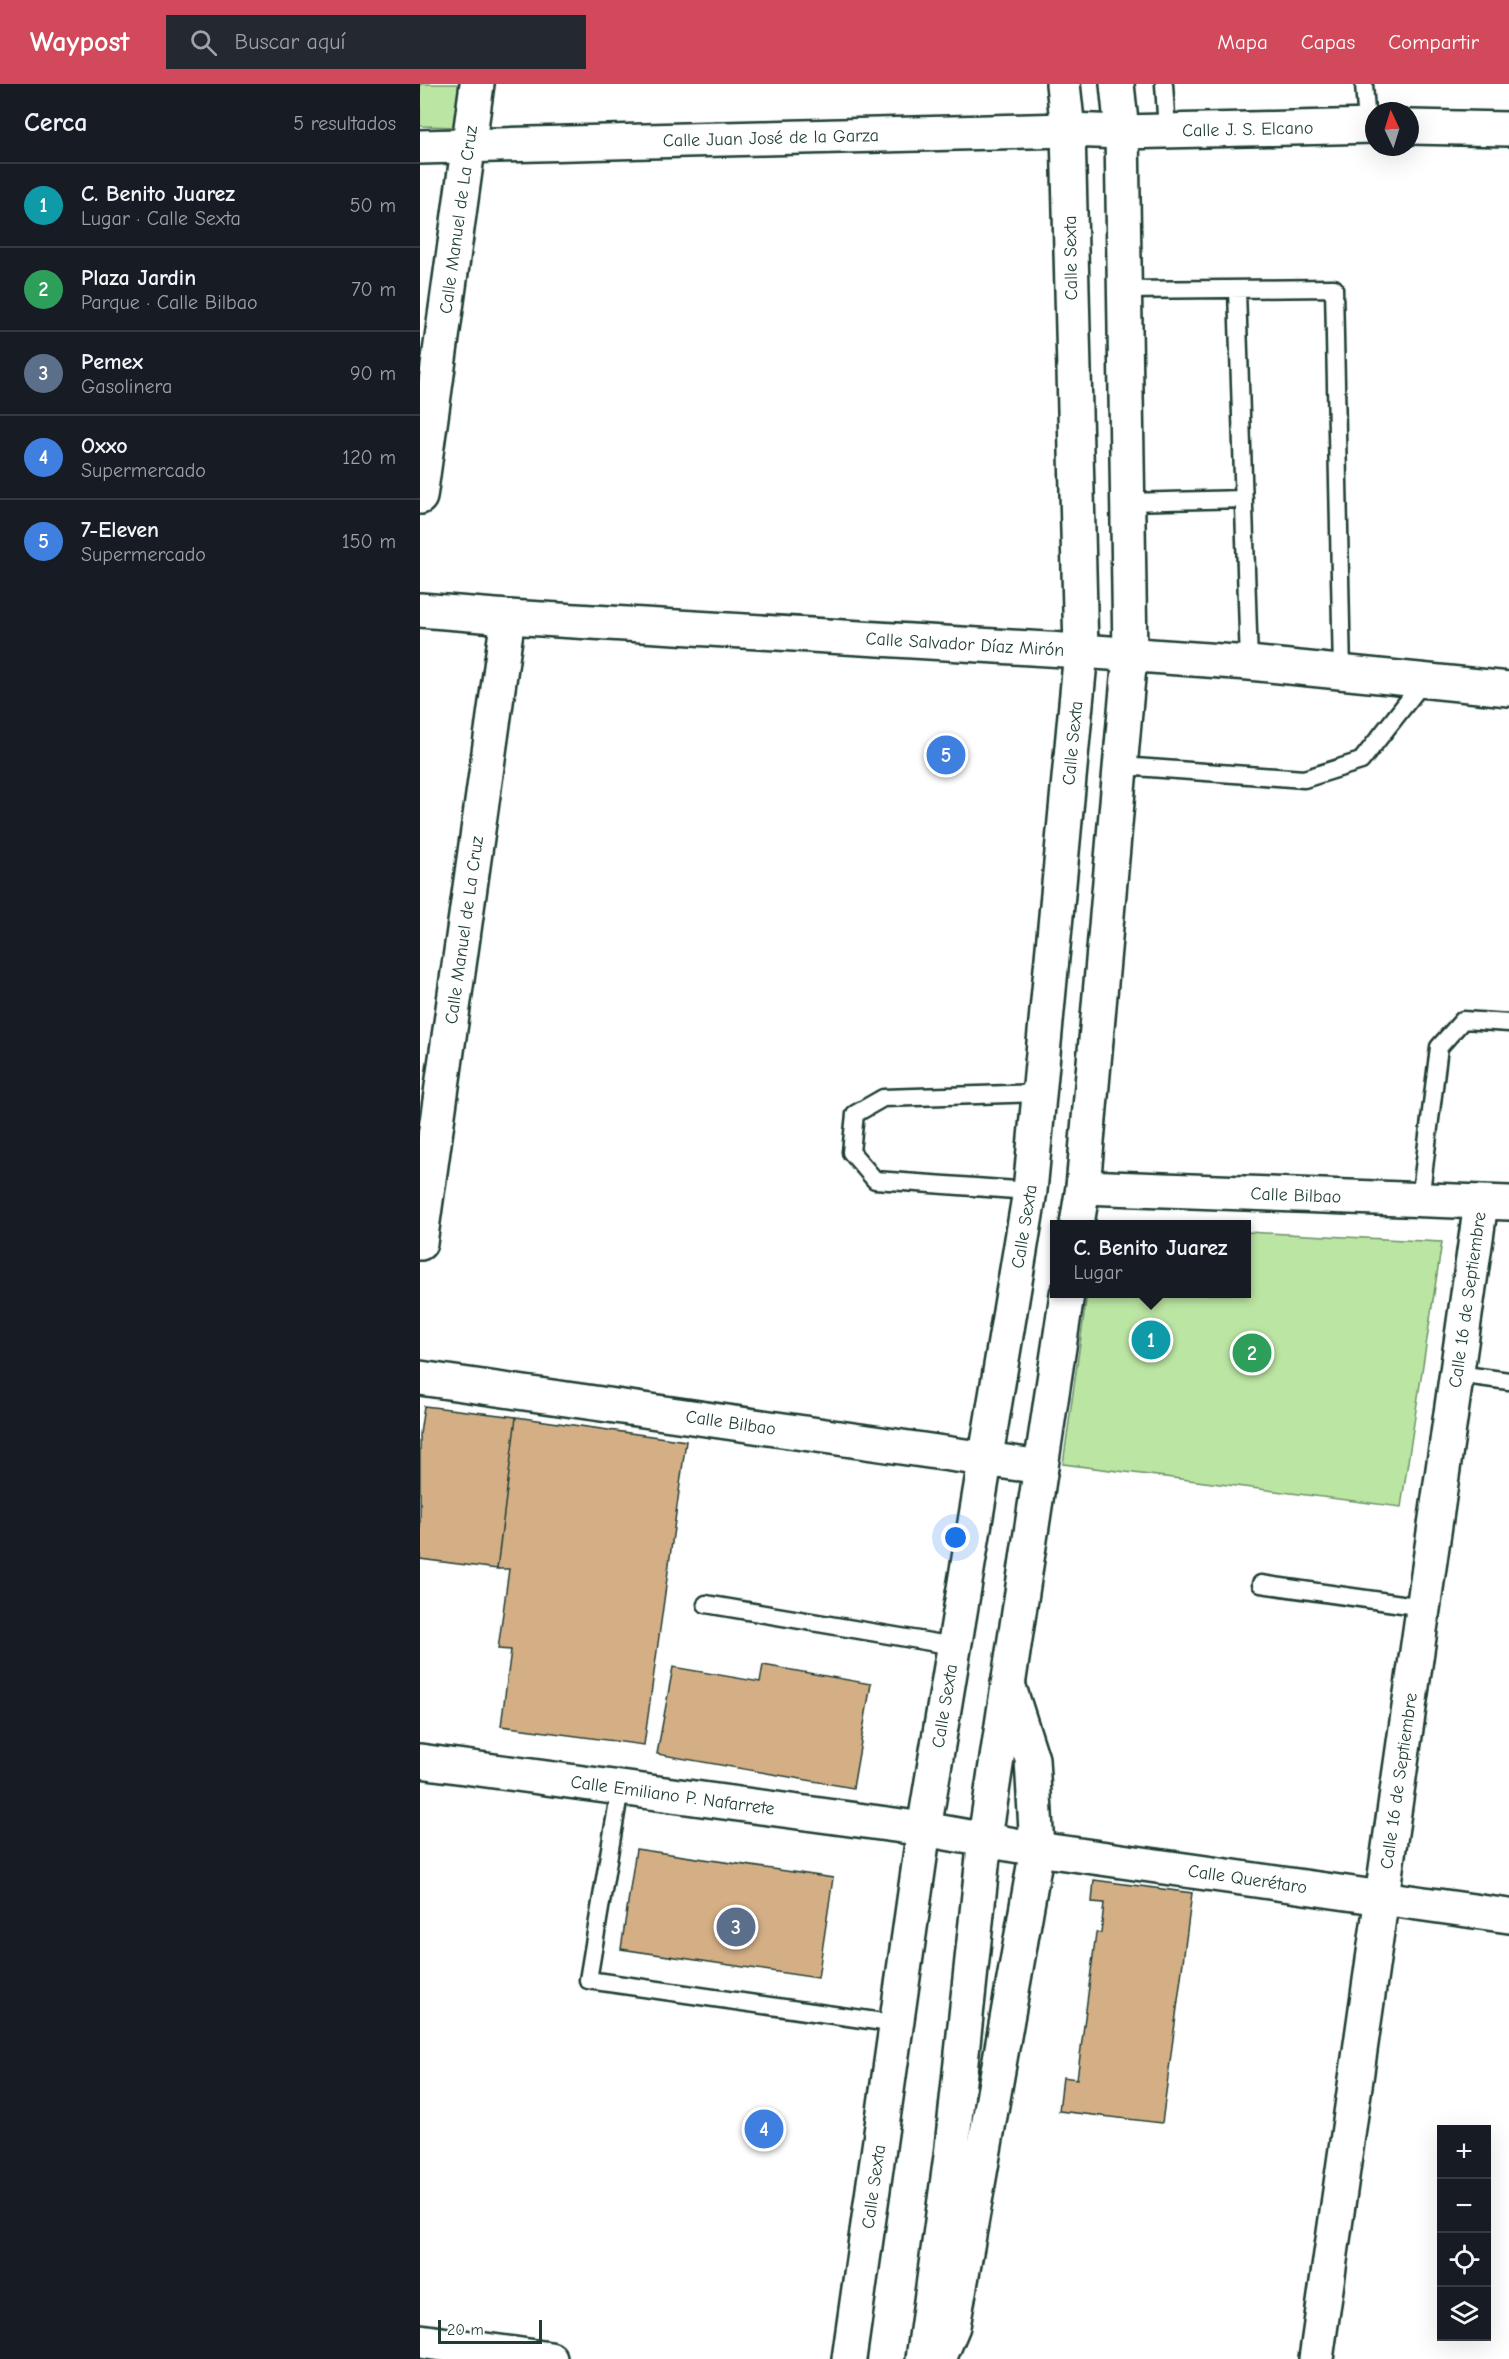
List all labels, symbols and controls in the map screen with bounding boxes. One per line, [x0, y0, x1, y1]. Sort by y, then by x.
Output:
search box [166, 15, 586, 69]
text: Waypost [30, 26, 130, 58]
icon: search [187, 26, 220, 59]
text: Buscar aquí [235, 29, 346, 55]
text: Mapa [1217, 30, 1268, 54]
text: Capas [1301, 30, 1355, 54]
text: Compartir [1388, 30, 1479, 54]
north arrow [1365, 102, 1419, 156]
text: Cerca [24, 108, 88, 138]
text: 5 resultados [293, 112, 396, 135]
street label: Calle J. S. Elcano [1182, 117, 1314, 141]
street label: Calle Manuel de La Cruz [435, 124, 482, 315]
street label: Calle Juan José de la Garza [663, 124, 879, 151]
text: C. Benito Juarez [81, 181, 235, 207]
text: 1 [40, 194, 47, 217]
text: 50 m [350, 194, 396, 217]
text: Lugar · Calle Sexta [81, 207, 241, 230]
street label: Calle Sexta [1060, 216, 1082, 300]
text: Plaza Jardin [81, 265, 196, 291]
text: 2 [39, 278, 48, 301]
text: 70 m [351, 278, 396, 301]
text: Parque · Calle Bilbao [81, 291, 258, 314]
text: Pemex [81, 349, 143, 375]
text: 3 [39, 362, 48, 385]
text: 90 m [350, 362, 396, 385]
text: Gasolinera [81, 375, 172, 398]
text: Oxxo [81, 433, 128, 459]
text: 4 [39, 446, 48, 469]
text: 120 m [342, 446, 396, 469]
text: Supermercado [81, 459, 206, 482]
text: 7-Eleven [81, 517, 159, 543]
text: 5 [38, 530, 49, 553]
text: 150 m [342, 530, 396, 553]
text: Supermercado [81, 543, 206, 566]
street label: Calle Salvador Díaz Mirón [865, 628, 1065, 660]
street label: Calle Sexta [1058, 700, 1087, 786]
pin: 5 [926, 732, 966, 778]
street label: Calle Manuel de La Cruz [440, 834, 488, 1025]
street label: Calle Bilbao [1250, 1183, 1342, 1207]
street label: Calle Sexta [1007, 1184, 1041, 1270]
street label: Calle 16 de Septiembre [1444, 1210, 1490, 1389]
popup [1050, 1220, 1251, 1298]
text: C. Benito Juarez [1074, 1235, 1227, 1261]
text: Lugar [1074, 1261, 1122, 1284]
pin: 1 [1132, 1318, 1170, 1362]
pin: 2 [1232, 1330, 1272, 1376]
street label: Calle Bilbao [684, 1406, 777, 1439]
your location [941, 1523, 970, 1552]
street label: Calle Sexta [927, 1662, 962, 1749]
street label: Calle 16 de Septiembre [1376, 1691, 1421, 1870]
street label: Calle Emiliano P. Nafarrete [569, 1771, 776, 1819]
street label: Calle Querétaro [1187, 1860, 1309, 1898]
pin: 3 [716, 1904, 756, 1950]
pin: 4 [744, 2106, 784, 2152]
map controls [1437, 2125, 1491, 2341]
button: + [1437, 2125, 1491, 2179]
street label: Calle Sexta [857, 2143, 890, 2230]
button: − [1437, 2179, 1491, 2233]
button: locate [1437, 2233, 1491, 2287]
button: layers [1437, 2287, 1491, 2341]
scale bar [438, 2317, 542, 2344]
text: 20 m [447, 2321, 484, 2339]

